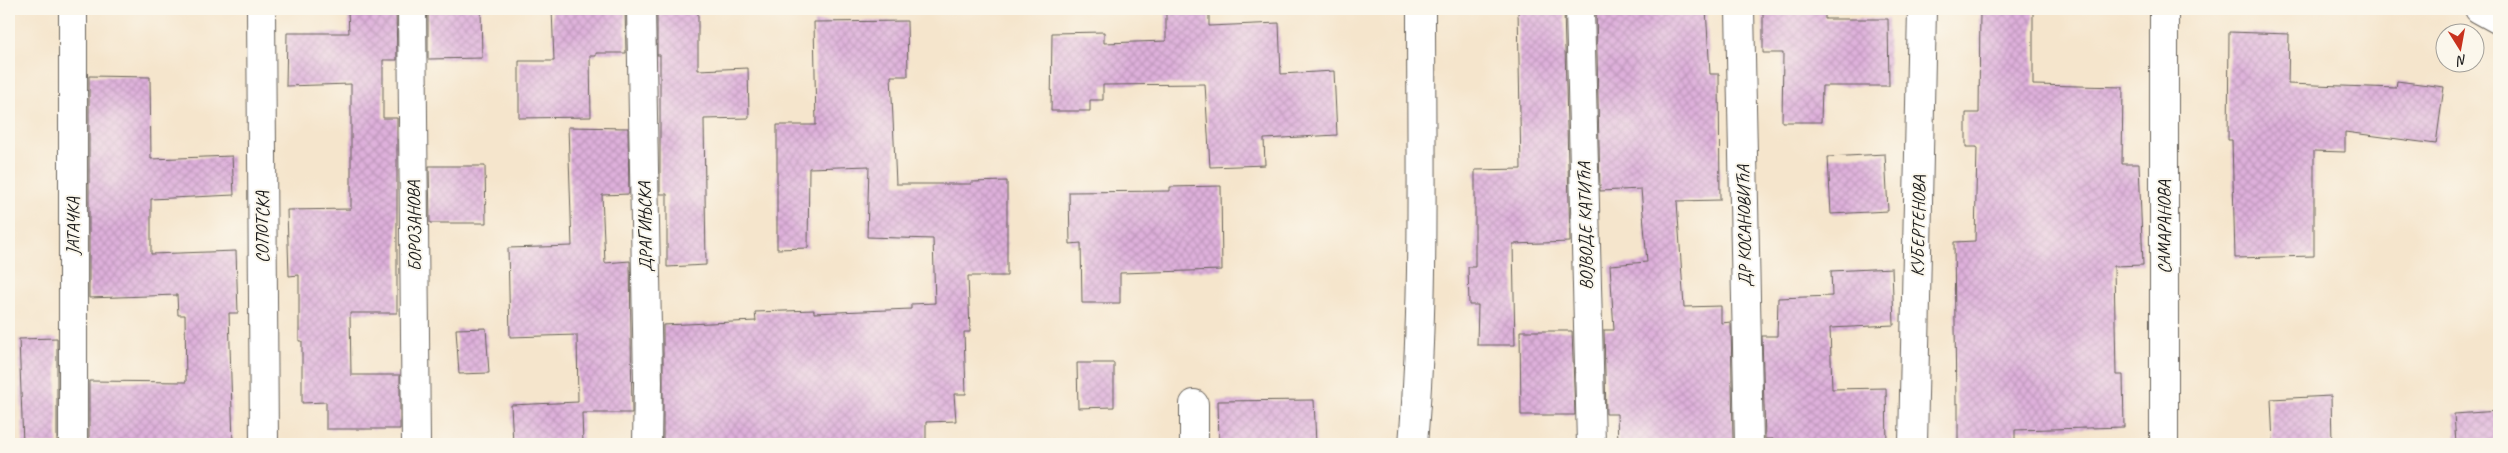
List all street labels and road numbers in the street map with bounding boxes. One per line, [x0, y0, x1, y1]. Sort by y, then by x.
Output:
street label: ВОЈВОДЕ КАТИЋА [1573, 161, 1597, 290]
street label: ДР КОСАНОВИЋА [1732, 164, 1756, 287]
street label: КУБЕРТЕНОВА [1906, 174, 1930, 277]
street label: БОРОЗАНОВА [402, 179, 426, 272]
street label: САМАРАНОВА [2153, 179, 2175, 274]
street label: ДРАГИЊСКА [633, 181, 657, 272]
street label: СОПОТСКА [251, 190, 273, 263]
street label: ЈАТАЧКА [62, 196, 84, 256]

